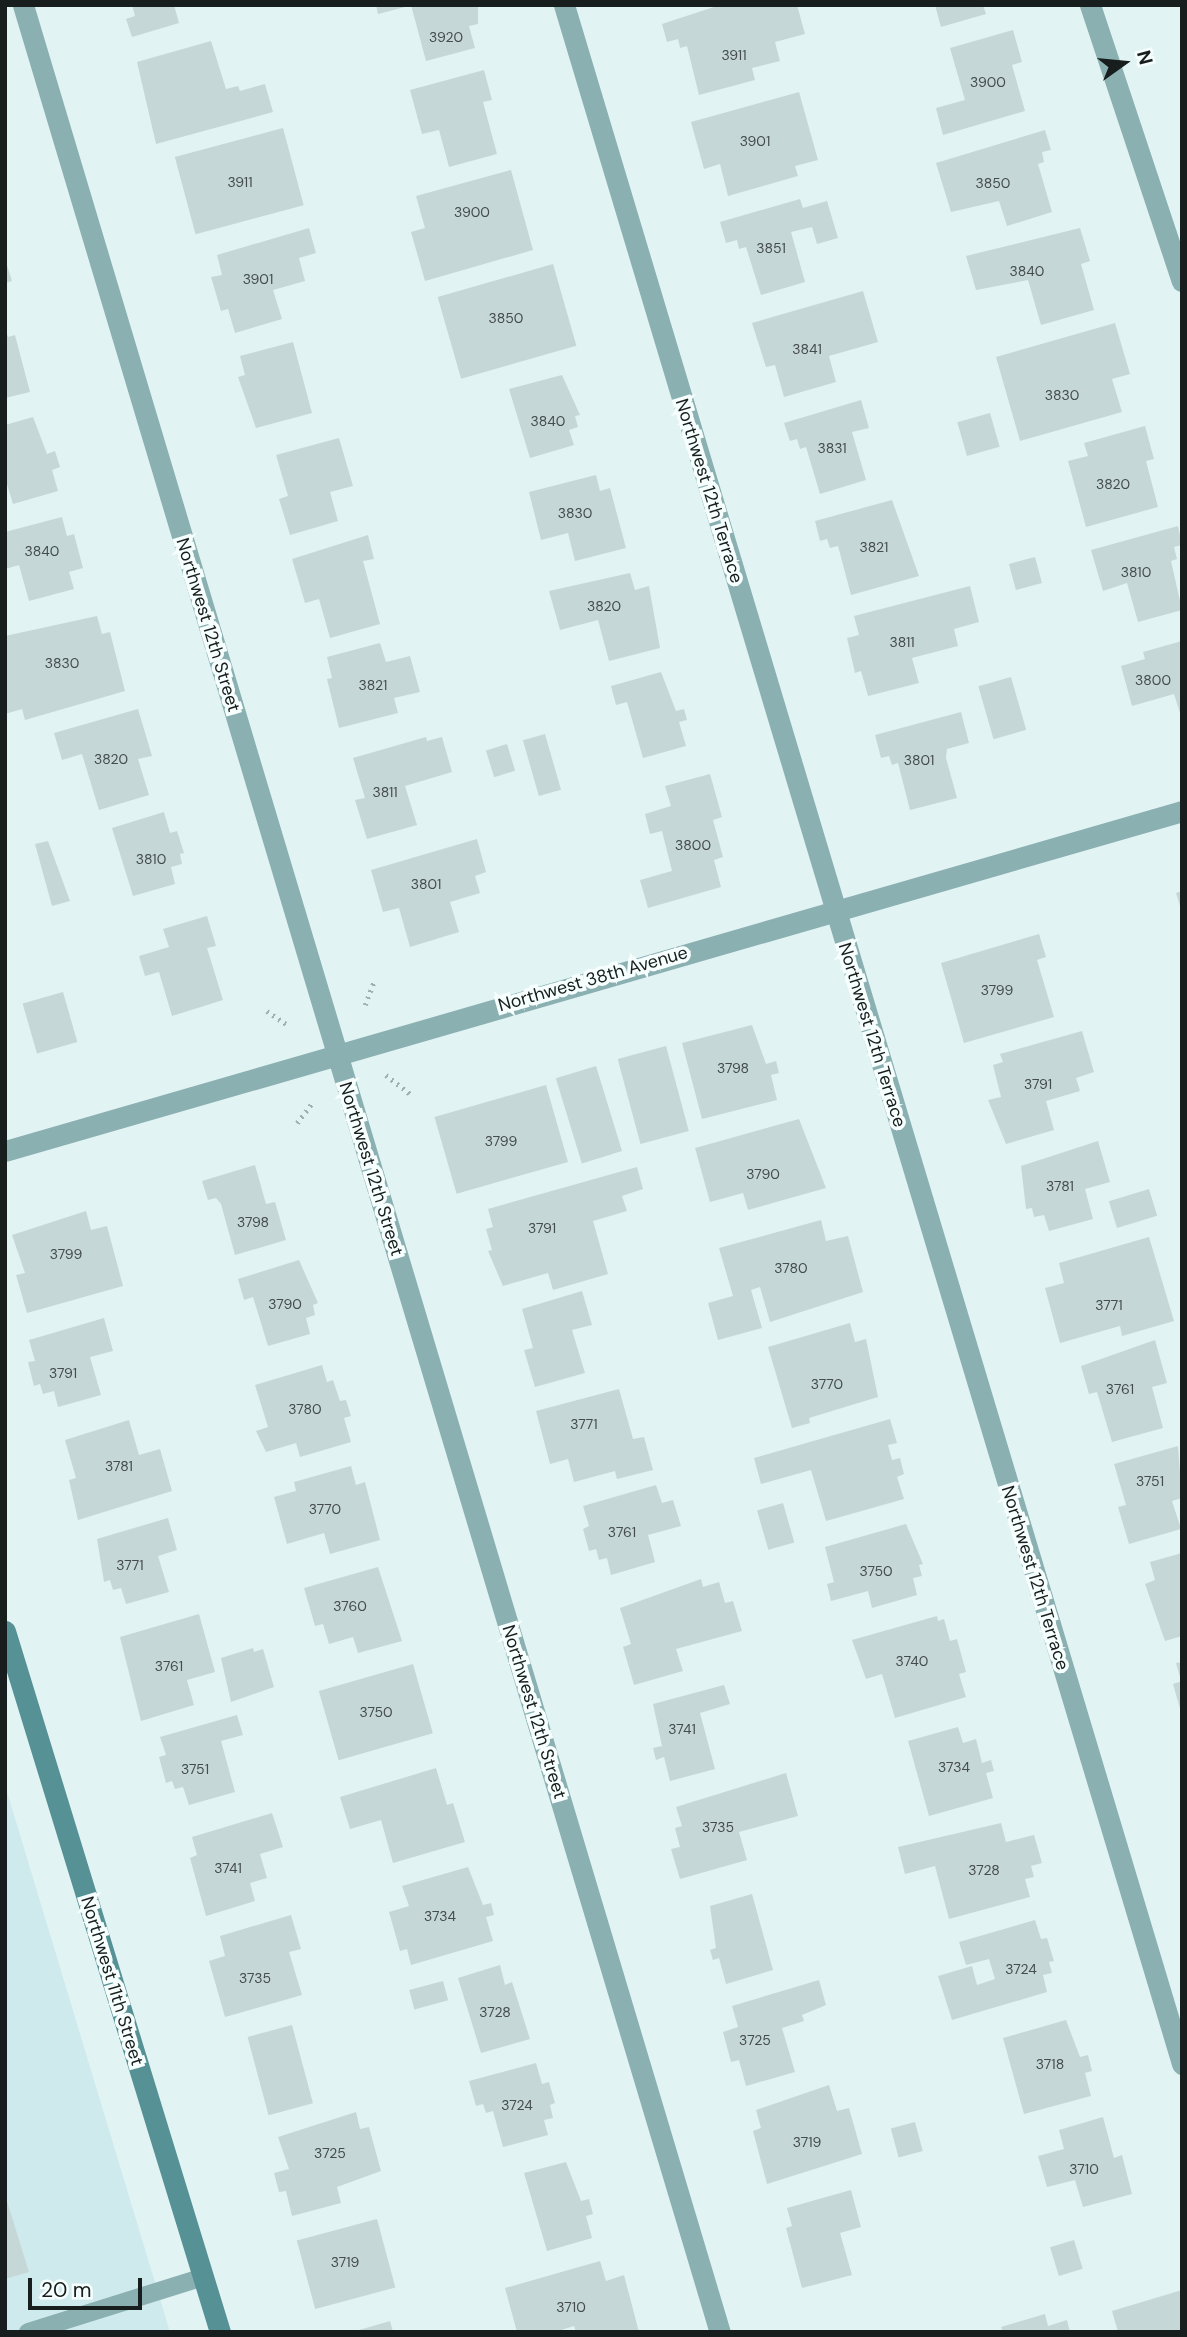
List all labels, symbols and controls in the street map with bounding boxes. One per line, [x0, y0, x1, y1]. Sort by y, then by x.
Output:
north arrow [1089, 28, 1159, 98]
house number: 3920 [429, 29, 463, 45]
house number: 3911 [721, 47, 747, 63]
text: N [1131, 47, 1159, 67]
house number: 3900 [970, 74, 1006, 90]
house number: 3901 [740, 133, 770, 149]
house number: 3911 [227, 174, 253, 190]
house number: 3850 [976, 175, 1010, 191]
house number: 3900 [454, 204, 490, 220]
house number: 3851 [756, 240, 786, 256]
house number: 3840 [1010, 263, 1044, 279]
house number: 3901 [243, 271, 273, 287]
house number: 3850 [489, 310, 523, 326]
house number: 3841 [792, 341, 822, 357]
house number: 3830 [1045, 387, 1079, 403]
street label: Northwest 12th Terrace [671, 396, 747, 586]
house number: 3840 [531, 413, 565, 429]
house number: 3831 [817, 440, 847, 456]
house number: 3820 [1096, 476, 1130, 492]
house number: 3830 [558, 505, 592, 521]
street label: Northwest 12th Street [171, 536, 245, 714]
house number: 3821 [860, 539, 888, 555]
house number: 3840 [25, 543, 59, 559]
house number: 3810 [1121, 564, 1151, 580]
house number: 3820 [587, 598, 621, 614]
house number: 3811 [889, 634, 915, 650]
house number: 3830 [45, 655, 79, 671]
house number: 3800 [1135, 672, 1171, 688]
house number: 3821 [359, 677, 387, 693]
house number: 3820 [94, 751, 128, 767]
house number: 3801 [904, 752, 934, 768]
house number: 3811 [372, 784, 398, 800]
house number: 3800 [675, 837, 711, 853]
house number: 3810 [136, 851, 166, 867]
house number: 3801 [411, 876, 441, 892]
street label: Northwest 12th Terrace [834, 940, 910, 1130]
street label: Northwest 38th Avenue [496, 942, 690, 1016]
house number: 3799 [981, 982, 1013, 998]
house number: 3798 [717, 1060, 749, 1076]
house number: 3791 [1024, 1076, 1052, 1092]
street label: Northwest 12th Street [334, 1080, 408, 1258]
house number: 3799 [485, 1133, 517, 1149]
house number: 3790 [746, 1166, 780, 1182]
house number: 3781 [1046, 1178, 1074, 1194]
house number: 3798 [237, 1214, 269, 1230]
house number: 3791 [528, 1220, 556, 1236]
house number: 3799 [50, 1246, 82, 1262]
house number: 3780 [774, 1260, 808, 1276]
house number: 3790 [268, 1296, 302, 1312]
house number: 3771 [1095, 1297, 1123, 1313]
house number: 3791 [49, 1365, 77, 1381]
house number: 3770 [811, 1376, 843, 1392]
house number: 3761 [1106, 1381, 1134, 1397]
house number: 3780 [288, 1401, 322, 1417]
house number: 3771 [570, 1416, 598, 1432]
house number: 3781 [105, 1458, 133, 1474]
house number: 3751 [1136, 1473, 1164, 1489]
street label: Northwest 12th Terrace [997, 1483, 1073, 1673]
house number: 3770 [309, 1501, 341, 1517]
house number: 3761 [608, 1524, 636, 1540]
house number: 3771 [116, 1557, 144, 1573]
house number: 3750 [859, 1563, 893, 1579]
house number: 3760 [333, 1598, 367, 1614]
street label: Northwest 12th Street [497, 1623, 571, 1801]
house number: 3740 [896, 1653, 928, 1669]
house number: 3761 [155, 1658, 183, 1674]
house number: 3750 [359, 1704, 393, 1720]
house number: 3741 [668, 1721, 696, 1737]
house number: 3734 [938, 1759, 970, 1775]
house number: 3751 [181, 1761, 209, 1777]
house number: 3735 [702, 1819, 734, 1835]
house number: 3741 [214, 1860, 242, 1876]
house number: 3728 [968, 1862, 1000, 1878]
street label: Northwest 11th Street [76, 1894, 148, 2068]
house number: 3734 [424, 1908, 456, 1924]
house number: 3724 [1005, 1961, 1037, 1977]
house number: 3735 [239, 1970, 271, 1986]
house number: 3728 [479, 2004, 511, 2020]
house number: 3725 [739, 2032, 771, 2048]
house number: 3718 [1036, 2056, 1064, 2072]
house number: 3724 [501, 2097, 533, 2113]
house number: 3719 [793, 2134, 821, 2150]
house number: 3725 [314, 2145, 346, 2161]
house number: 3710 [1069, 2161, 1099, 2177]
house number: 3719 [331, 2254, 359, 2270]
scale bar [32, 2264, 145, 2308]
text: 20 m [41, 2276, 92, 2304]
house number: 3710 [556, 2299, 586, 2315]

